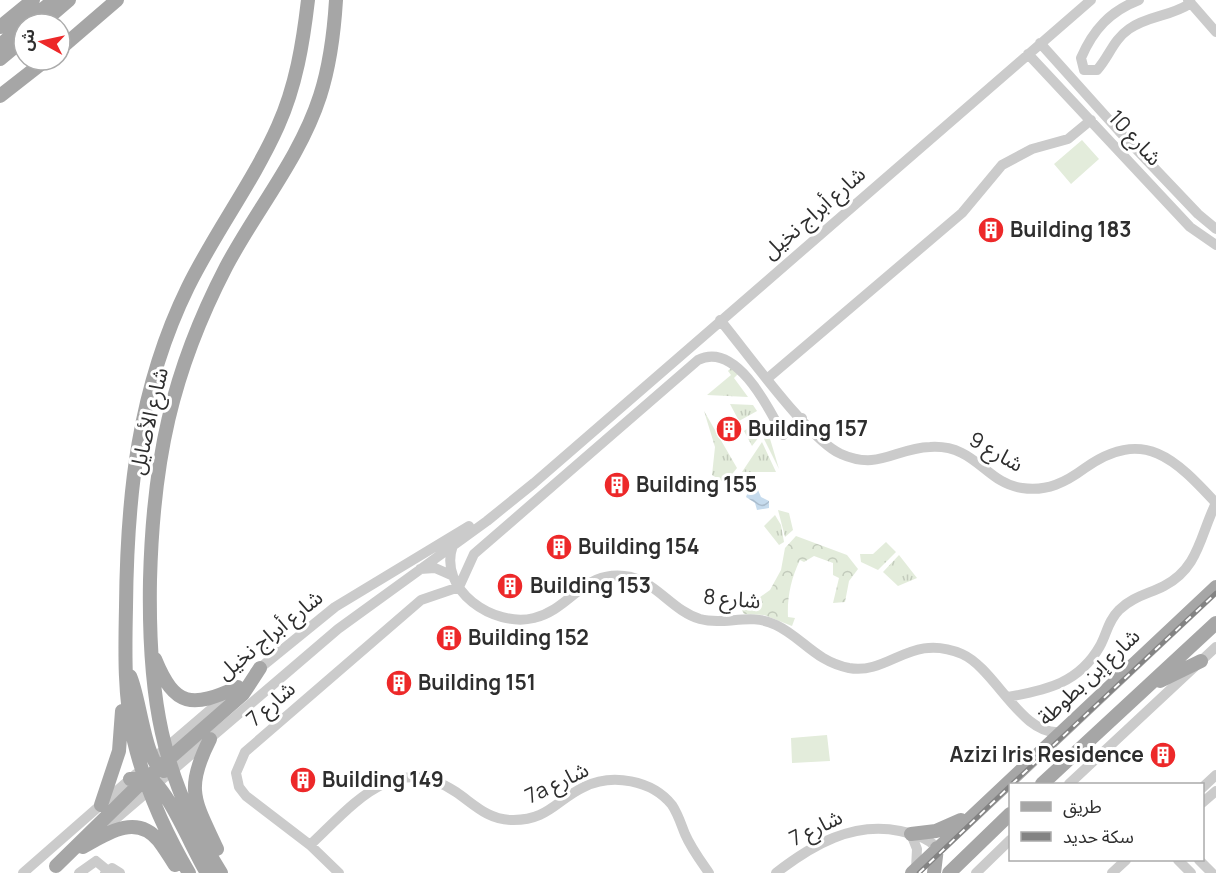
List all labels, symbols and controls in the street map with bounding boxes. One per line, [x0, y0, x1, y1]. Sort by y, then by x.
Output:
north arrow [12, 12, 72, 72]
text: ش [15, 27, 40, 52]
street label: شارع 10 [1101, 104, 1169, 172]
street label: شارع أبراج نخيل [756, 160, 872, 266]
building icon: Building 183 [976, 215, 1006, 245]
place label: Building 183 [1010, 215, 1132, 243]
street label: شارع الأصايل [122, 364, 176, 478]
building icon: Building 157 [714, 414, 744, 444]
place label: Building 157 [748, 414, 868, 442]
street label: شارع 9 [963, 424, 1029, 480]
building icon: Building 155 [602, 470, 632, 500]
place label: Building 155 [636, 470, 757, 498]
building icon: Building 154 [544, 532, 574, 562]
place label: Building 154 [578, 532, 700, 560]
building icon: Building 153 [495, 571, 525, 601]
place label: Building 153 [530, 571, 651, 599]
street label: شارع 8 [702, 582, 762, 616]
street label: شارع أبراج نخيل [211, 583, 329, 687]
street label: شارع إبن بطوطة [1031, 622, 1147, 732]
building icon: Building 152 [434, 623, 464, 653]
place label: Building 152 [468, 623, 589, 651]
building icon: Building 151 [384, 668, 414, 698]
place label: Building 151 [418, 668, 536, 696]
street label: شارع 7 [240, 674, 302, 734]
place label: Azizi Iris Residence [949, 740, 1144, 768]
building icon: Azizi Iris Residence [1148, 740, 1178, 770]
street label: 7a شارع [520, 755, 594, 811]
building icon: Building 149 [288, 765, 318, 795]
place label: Building 149 [322, 765, 444, 793]
legend [1009, 783, 1204, 861]
text: طريق [1063, 794, 1102, 818]
street label: شارع 7 [784, 802, 848, 854]
text: سكة حديد [1063, 824, 1134, 848]

